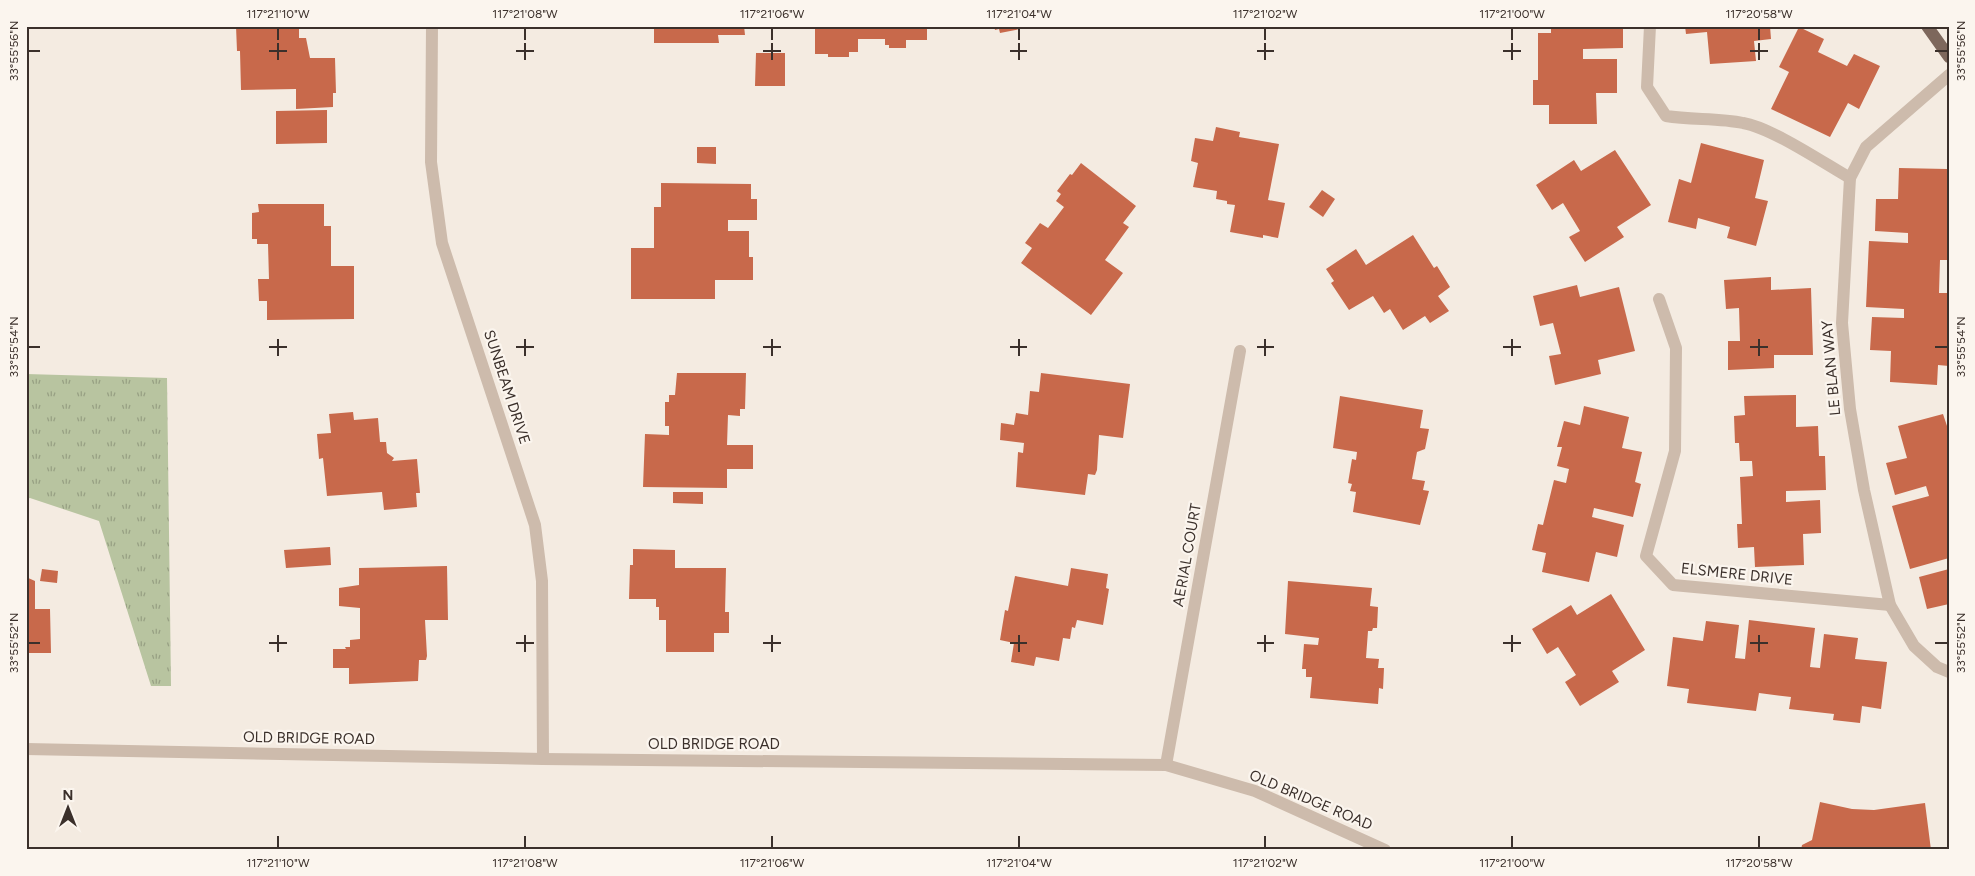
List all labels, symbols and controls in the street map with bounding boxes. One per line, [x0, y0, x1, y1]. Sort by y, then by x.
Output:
text: 117°21'10"W [247, 7, 310, 21]
text: 117°21'08"W [492, 7, 558, 21]
text: 117°21'06"W [740, 7, 805, 21]
text: 117°21'04"W [986, 7, 1052, 21]
text: 117°21'02"W [1233, 7, 1298, 21]
text: 117°21'00"W [1479, 7, 1545, 21]
text: 117°20'58"W [1725, 7, 1793, 21]
text: 33°55'56"N [7, 21, 21, 81]
text: 33°55'56"N [1954, 21, 1968, 81]
text: 33°55'54"N [7, 316, 21, 378]
text: 33°55'54"N [1954, 316, 1968, 378]
street label: LE BLAN WAY [1818, 319, 1844, 417]
street label: SUNBEAM DRIVE [480, 328, 534, 446]
street label: AERIAL COURT [1169, 501, 1205, 608]
street label: ELSMERE DRIVE [1680, 559, 1794, 589]
text: 33°55'52"N [7, 613, 21, 673]
text: 33°55'52"N [1954, 613, 1968, 673]
street label: OLD BRIDGE ROAD [243, 728, 375, 748]
street label: OLD BRIDGE ROAD [648, 735, 780, 753]
street label: OLD BRIDGE ROAD [1247, 766, 1375, 834]
north arrow [42, 784, 92, 834]
text: N [63, 787, 73, 804]
text: 117°21'10"W [247, 856, 310, 870]
text: 117°21'08"W [492, 856, 558, 870]
text: 117°21'06"W [740, 856, 805, 870]
text: 117°21'04"W [986, 856, 1052, 870]
text: 117°21'02"W [1233, 856, 1298, 870]
text: 117°21'00"W [1479, 856, 1545, 870]
text: 117°20'58"W [1725, 856, 1793, 870]

